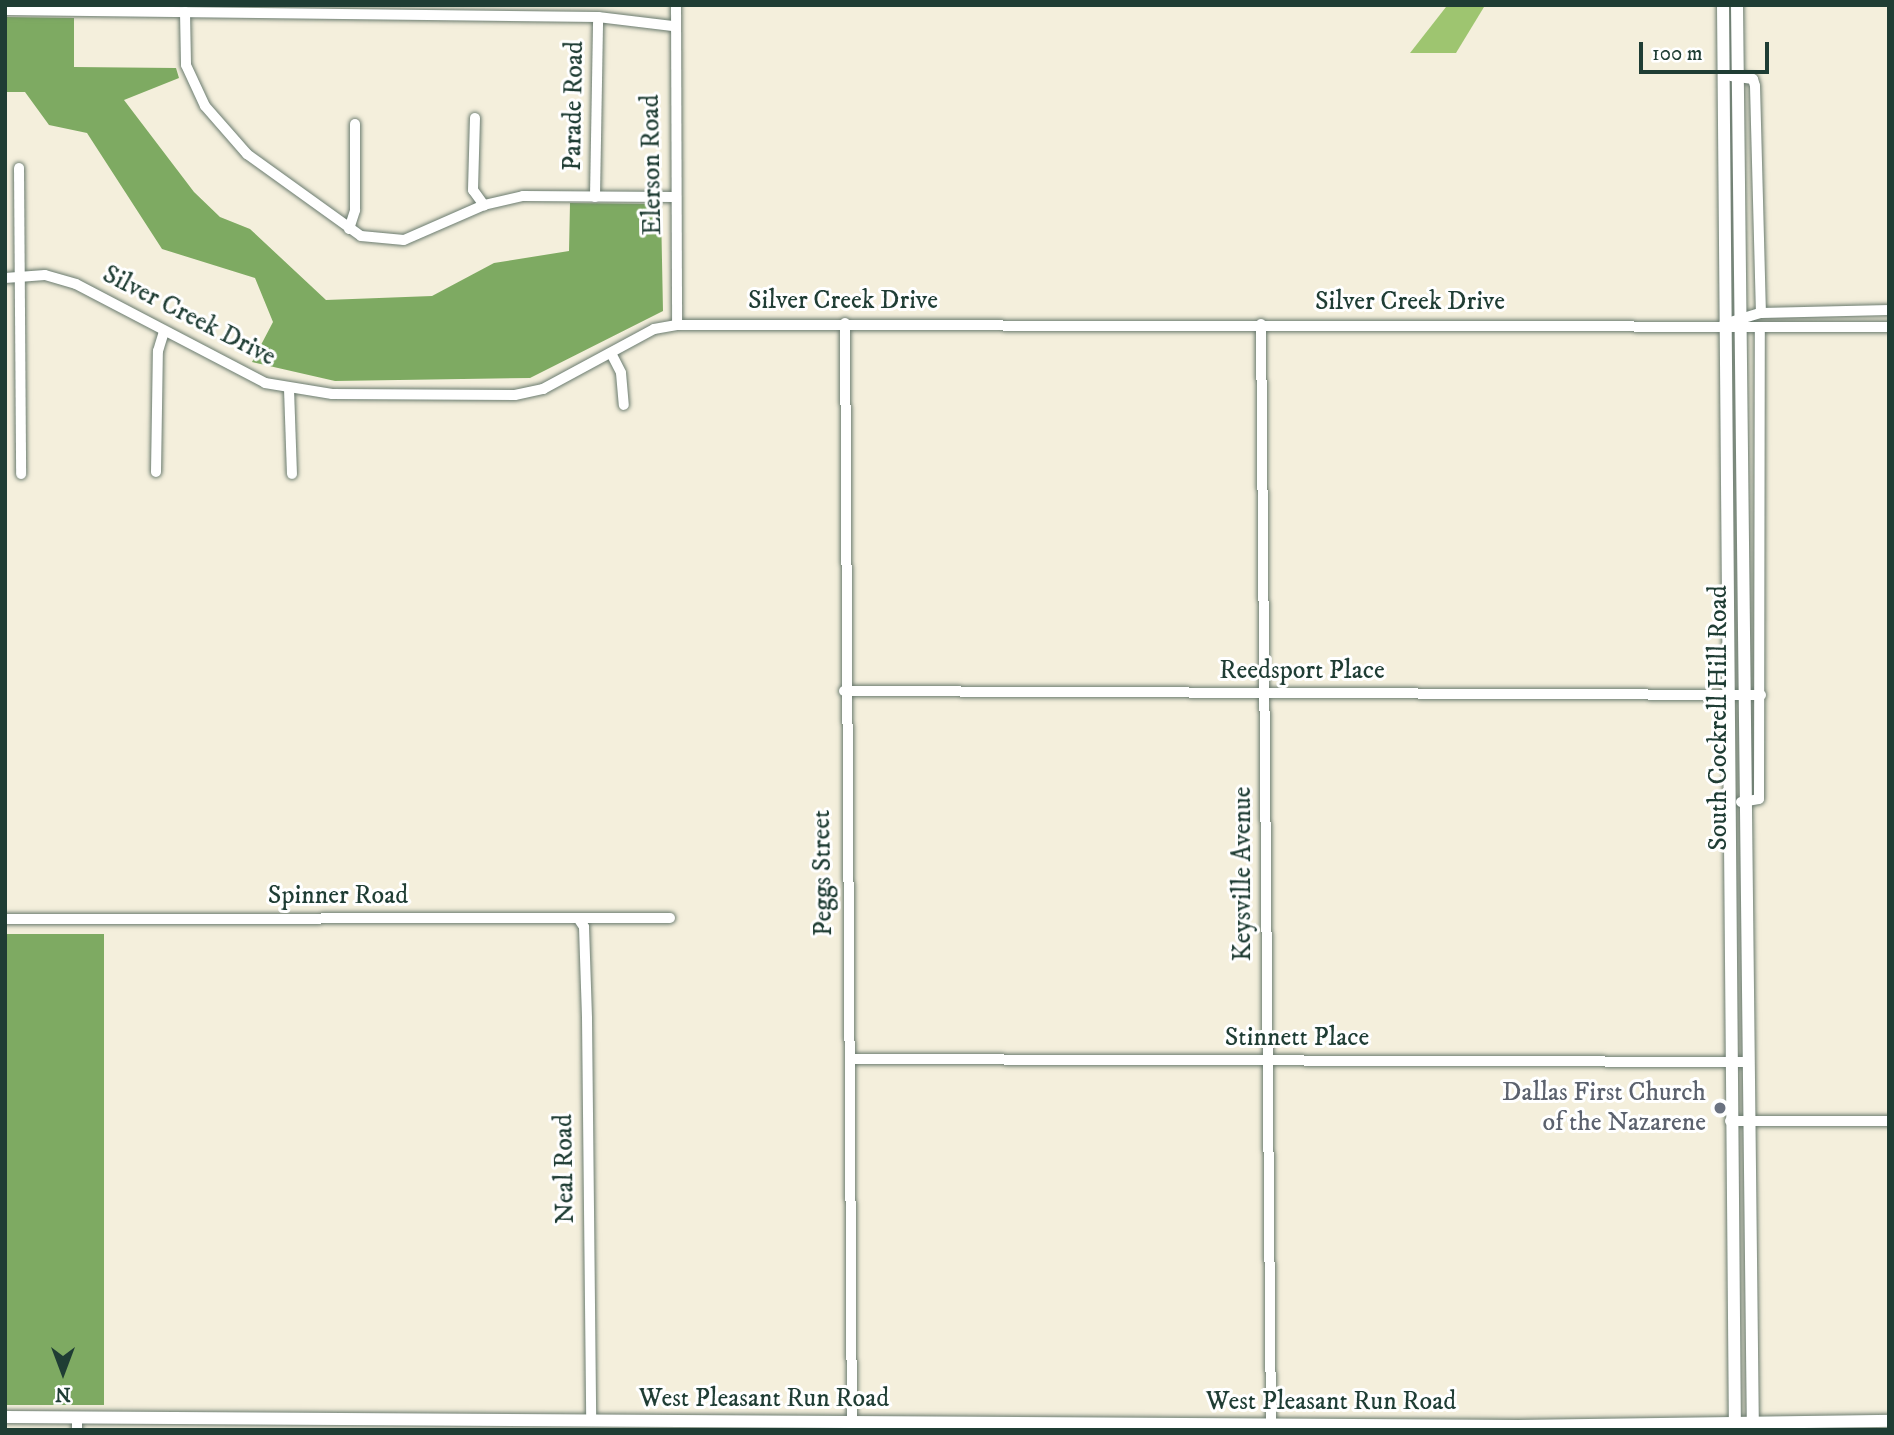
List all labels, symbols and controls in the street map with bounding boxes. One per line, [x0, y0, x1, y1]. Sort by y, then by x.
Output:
scale bar [1642, 28, 1772, 72]
street label: Parade Road [557, 41, 591, 171]
text: 100 m [1652, 41, 1703, 67]
street label: Elerson Road [635, 94, 669, 236]
street label: Silver Creek Drive [97, 259, 281, 373]
street label: Silver Creek Drive [748, 285, 938, 317]
street label: Silver Creek Drive [1315, 286, 1505, 318]
street label: South Cockrell Hill Road [1703, 585, 1735, 851]
street label: Reedsport Place [1219, 655, 1385, 687]
street label: Keysville Avenue [1227, 787, 1259, 961]
street label: Peggs Street [806, 809, 840, 937]
street label: Spinner Road [268, 880, 408, 912]
street label: Stinnett Place [1225, 1022, 1369, 1054]
place label: Dallas First Church of the Nazarene [1502, 1077, 1706, 1138]
marker: Dallas First Church of the Nazarene [1712, 1100, 1728, 1116]
street label: Neal Road [548, 1114, 582, 1224]
north arrow [28, 1337, 98, 1407]
text: N [55, 1382, 71, 1405]
street label: West Pleasant Run Road [639, 1383, 889, 1415]
street label: West Pleasant Run Road [1206, 1386, 1456, 1418]

